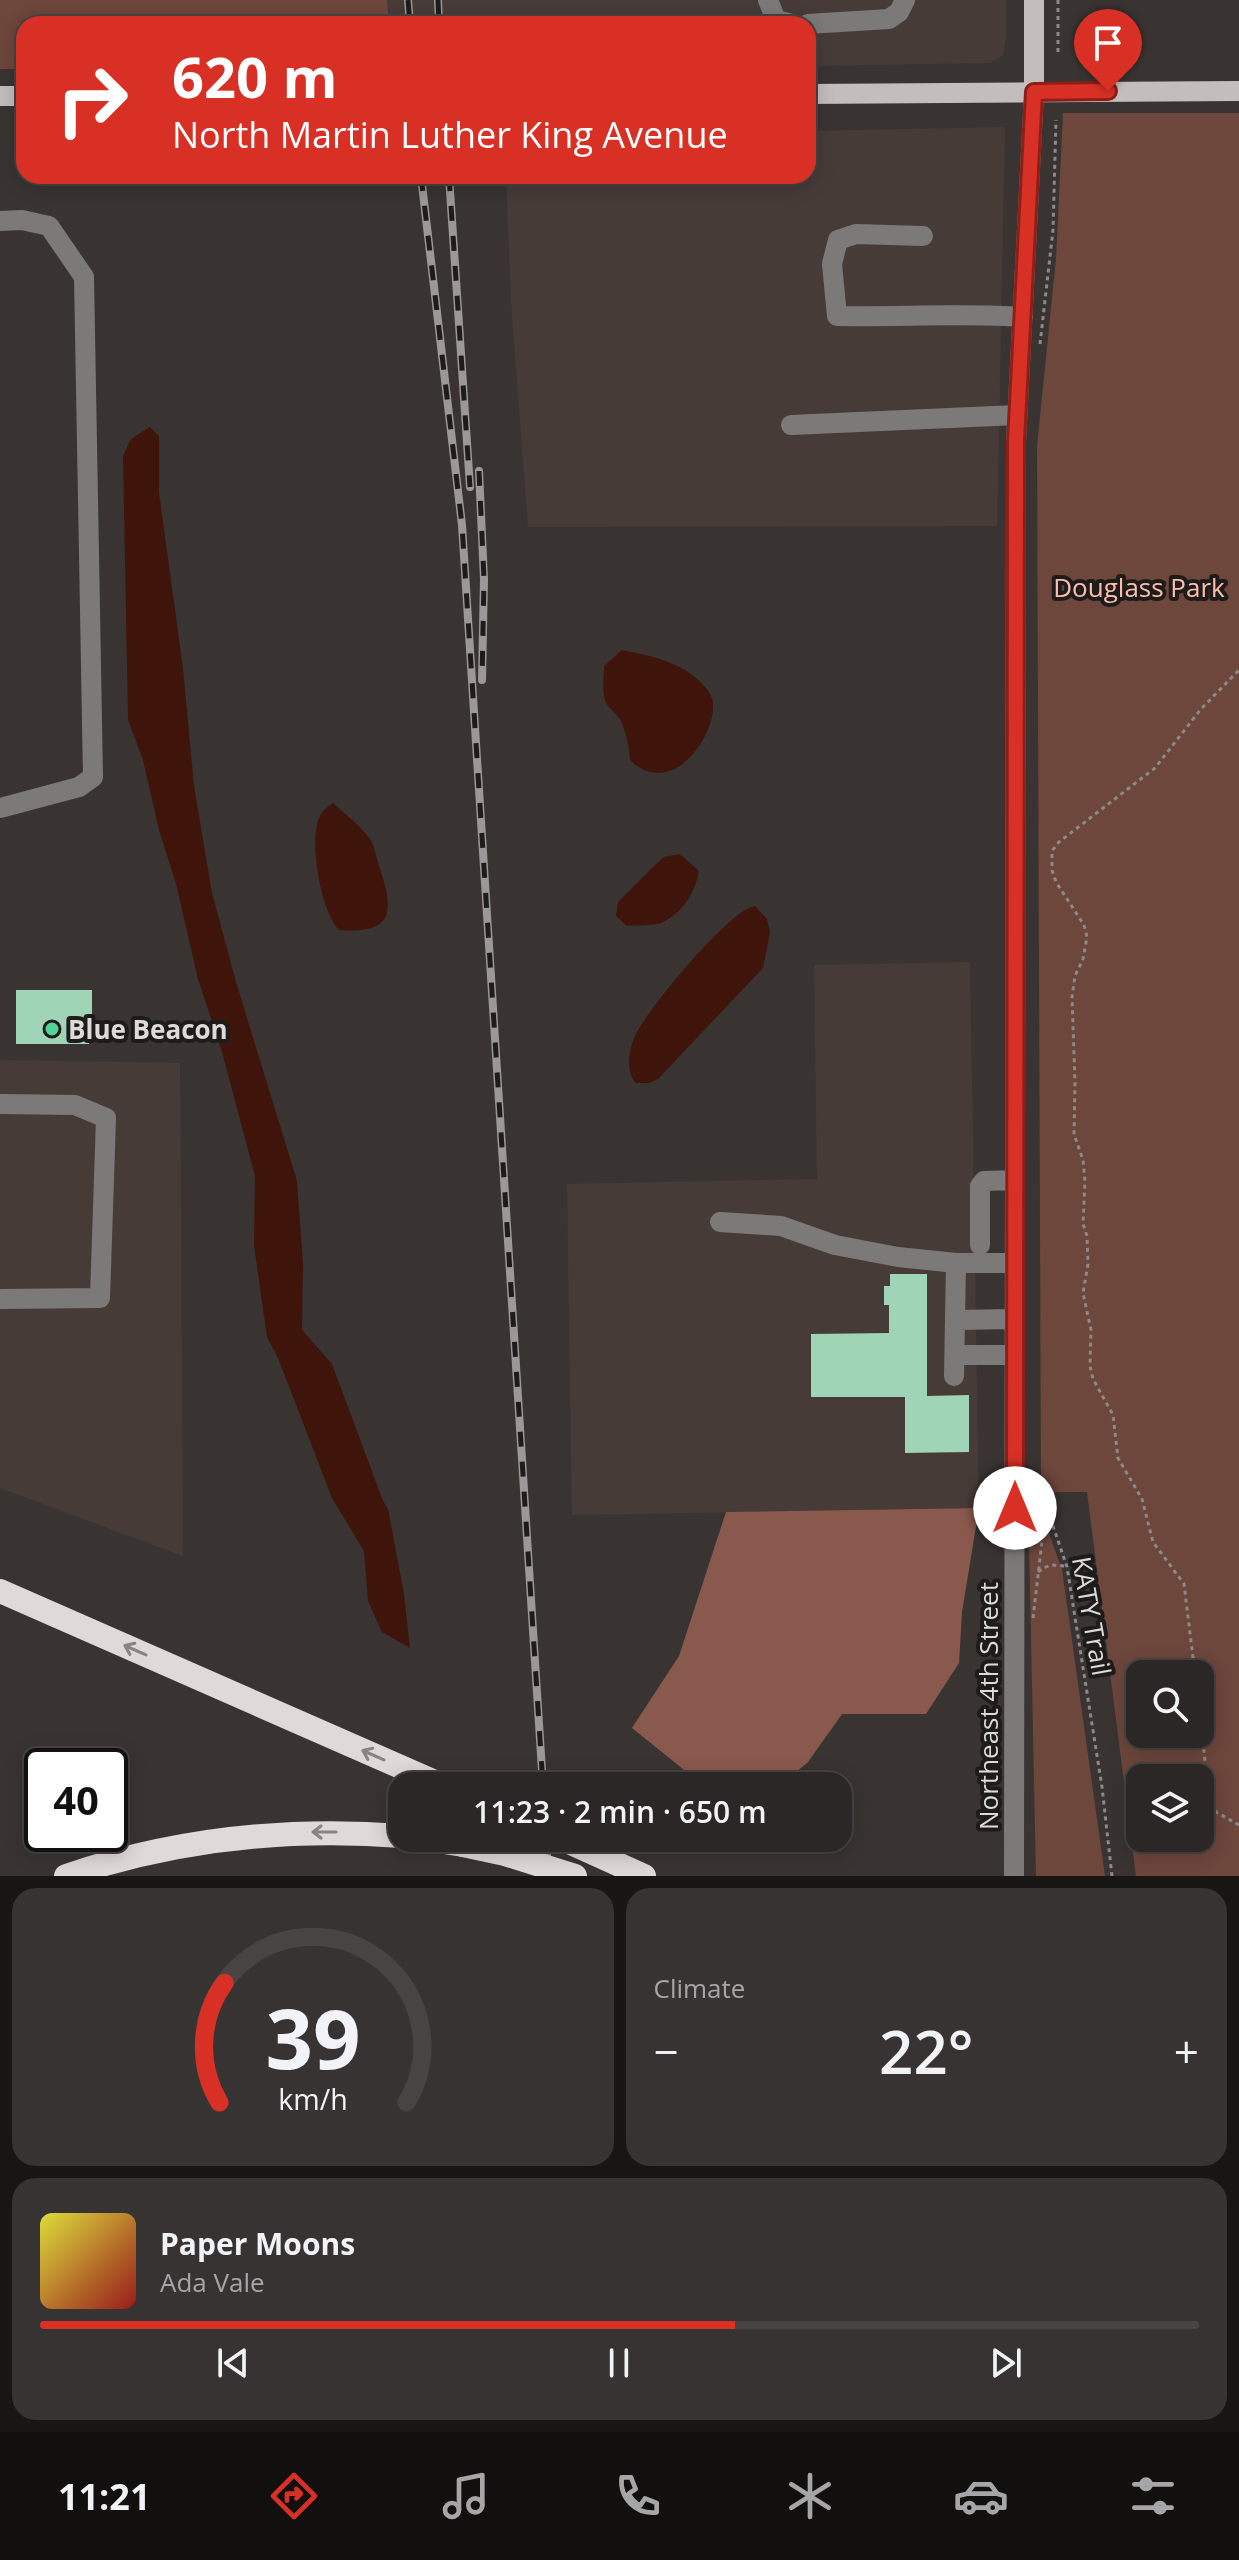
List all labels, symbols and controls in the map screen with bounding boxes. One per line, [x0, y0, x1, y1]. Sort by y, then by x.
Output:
pin [1074, 9, 1142, 91]
icon: arrive [1086, 21, 1130, 65]
text: 620 m [172, 38, 338, 114]
icon: right [40, 48, 144, 152]
text: North Martin Luther King Avenue [172, 110, 728, 159]
park label: Douglass Park [1053, 569, 1225, 605]
place label: Blue Beacon [68, 1011, 228, 1047]
marker: Blue Beacon [43, 1020, 61, 1038]
position arrow [973, 1466, 1057, 1550]
street label: KATY Trail [1064, 1554, 1120, 1678]
street label: Northeast 4th Street [970, 1582, 1006, 1830]
one-way arrow [123, 1642, 148, 1657]
map controls [1126, 1660, 1214, 1852]
button: search [1126, 1660, 1214, 1748]
one-way arrow [361, 1746, 386, 1761]
speed limit sign: 40 [24, 1748, 128, 1852]
button: layers [1126, 1764, 1214, 1852]
text: 11:23 · 2 min · 650 m [473, 1791, 767, 1832]
one-way arrow [311, 1824, 338, 1840]
text: Climate [654, 1970, 745, 2006]
text: 39 [265, 1980, 360, 2093]
text: 22° [879, 2010, 973, 2092]
text: − [654, 2021, 679, 2081]
text: + [1174, 2021, 1199, 2081]
text: km/h [278, 2079, 347, 2118]
text: Paper Moons [160, 2223, 355, 2264]
text: Ada Vale [160, 2264, 265, 2300]
icon: previous [211, 2341, 255, 2385]
icon: pause [597, 2341, 641, 2385]
icon: next [984, 2341, 1028, 2385]
icon: directions [266, 2468, 322, 2524]
icon: music [438, 2468, 494, 2524]
icon: phone [610, 2468, 666, 2524]
icon: climate [782, 2468, 838, 2524]
icon: car [953, 2468, 1009, 2524]
icon: filters [1125, 2468, 1181, 2524]
text: 11:21 [58, 2472, 150, 2521]

